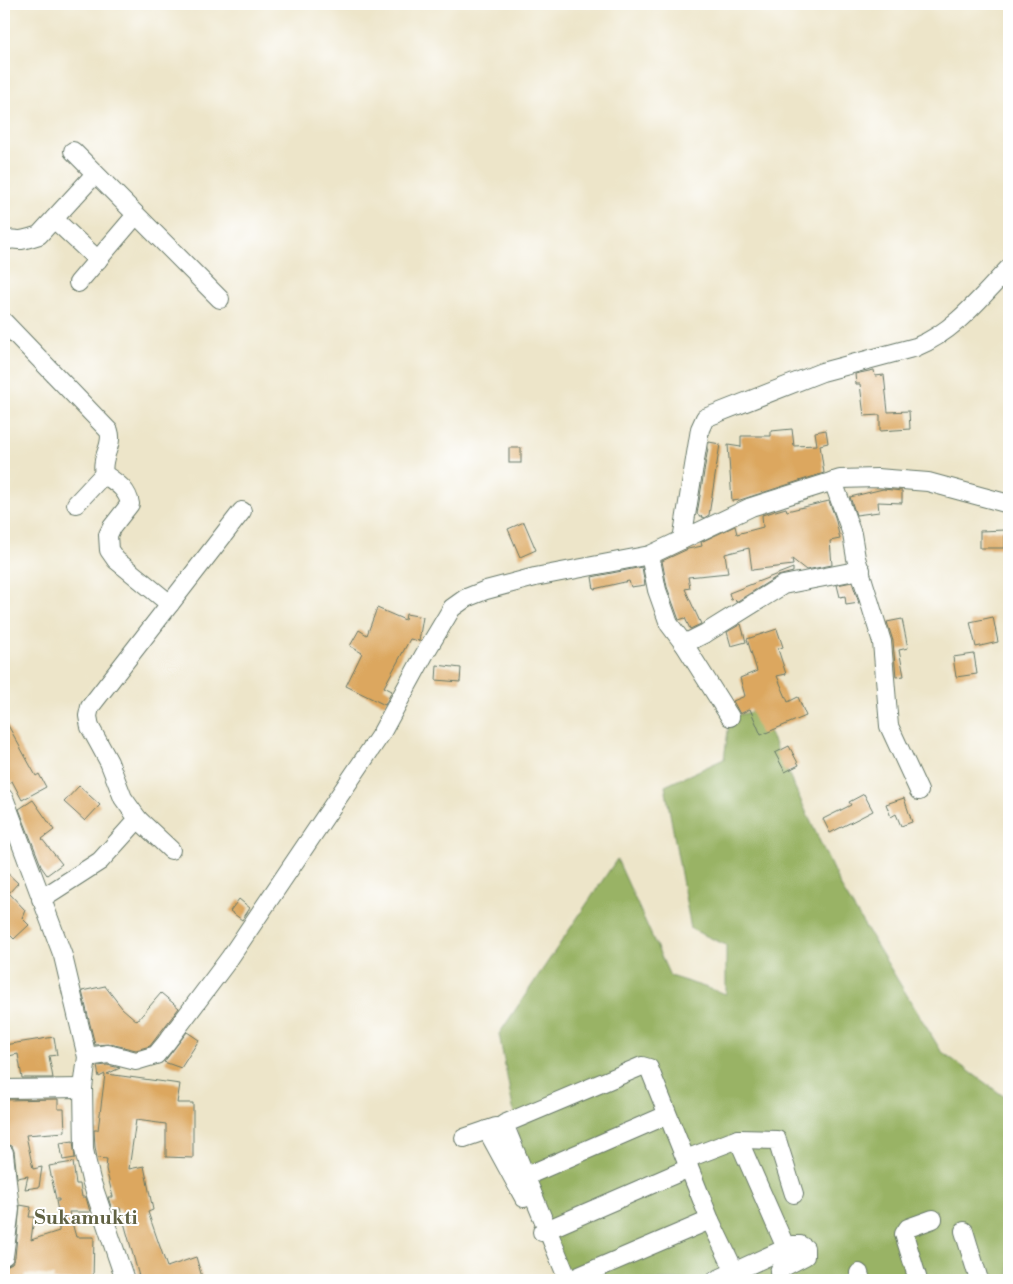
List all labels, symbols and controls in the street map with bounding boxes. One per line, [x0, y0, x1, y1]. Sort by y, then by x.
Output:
district label: Sukamukti [34, 1206, 138, 1231]

